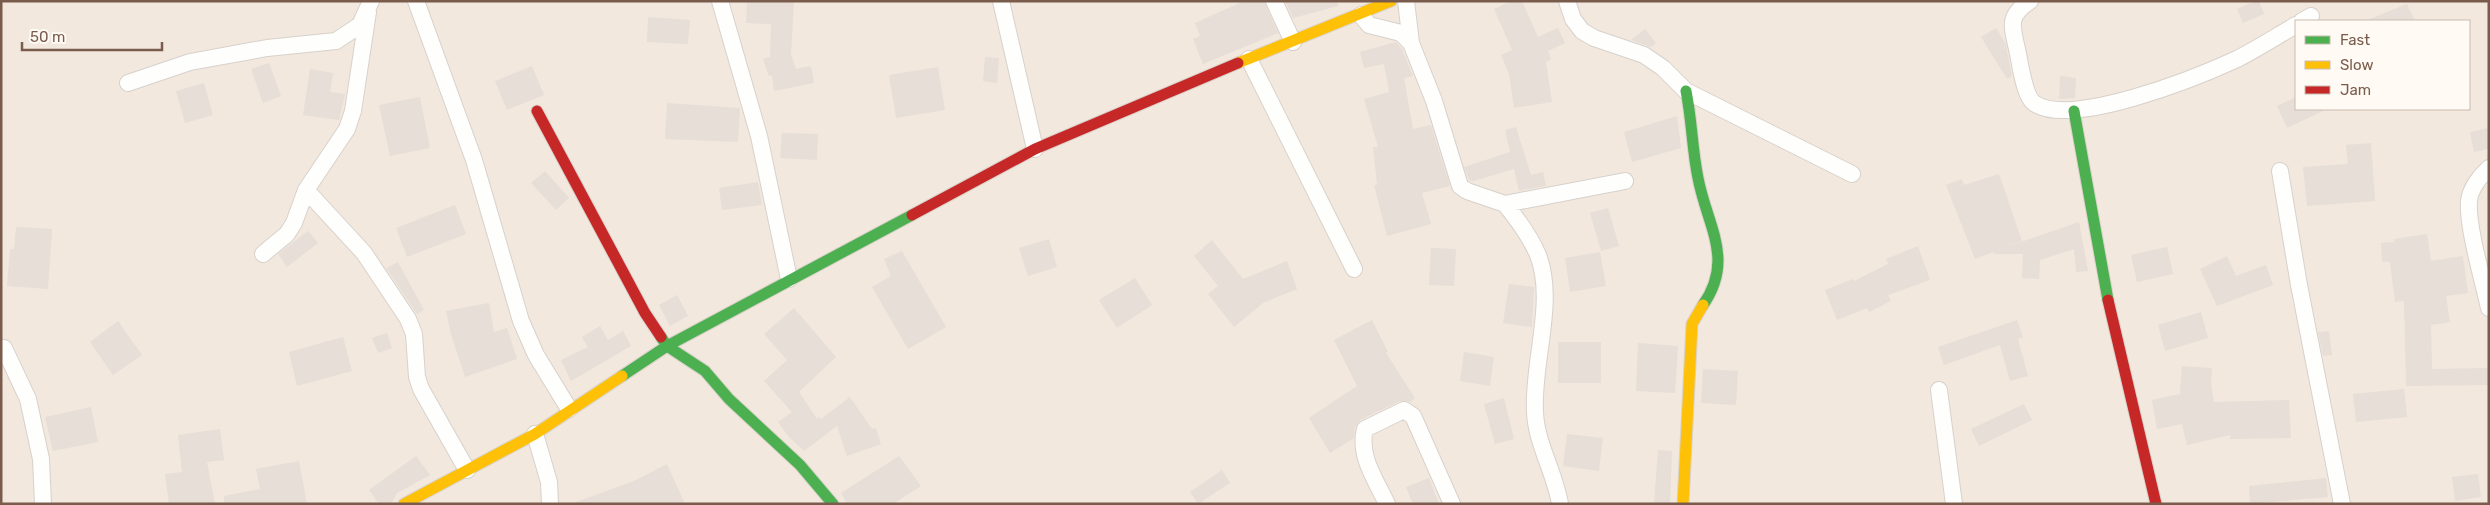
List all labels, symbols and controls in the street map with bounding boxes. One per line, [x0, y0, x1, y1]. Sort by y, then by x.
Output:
scale bar [22, 20, 162, 52]
legend [2295, 20, 2470, 110]
text: 50 m [30, 28, 65, 46]
text: Fast [2340, 31, 2370, 49]
text: Slow [2340, 56, 2373, 74]
text: Jam [2340, 81, 2371, 99]

